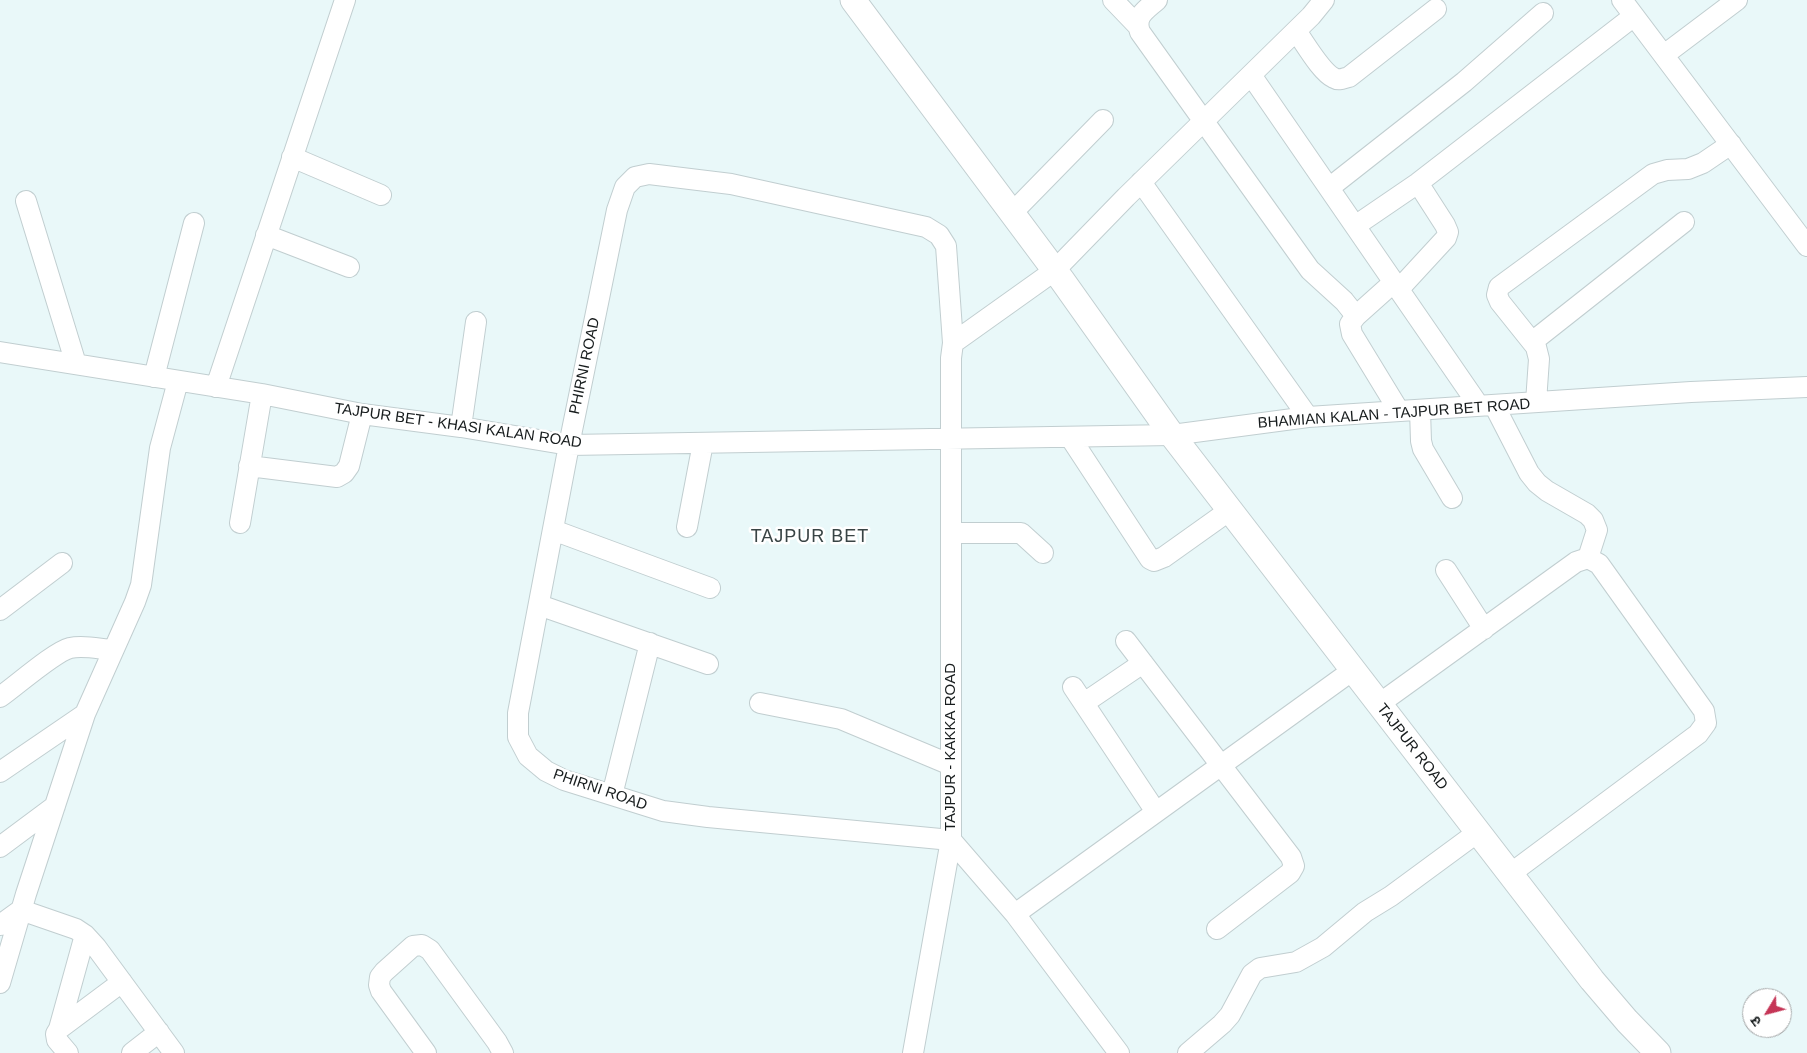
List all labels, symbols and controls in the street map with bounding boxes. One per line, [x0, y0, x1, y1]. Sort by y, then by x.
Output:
street label: PHIRNI ROAD [566, 316, 604, 416]
street label: BHAMIAN KALAN - TAJPUR BET ROAD [1257, 395, 1531, 433]
street label: TAJPUR BET - KHASI KALAN ROAD [333, 400, 583, 452]
district label: TAJPUR BET [749, 526, 871, 548]
street label: TAJPUR - KAKKA ROAD [942, 663, 960, 831]
street label: TAJPUR ROAD [1373, 700, 1451, 794]
street label: PHIRNI ROAD [551, 765, 649, 815]
north arrow [1742, 988, 1792, 1038]
text: उ [1747, 1013, 1765, 1030]

